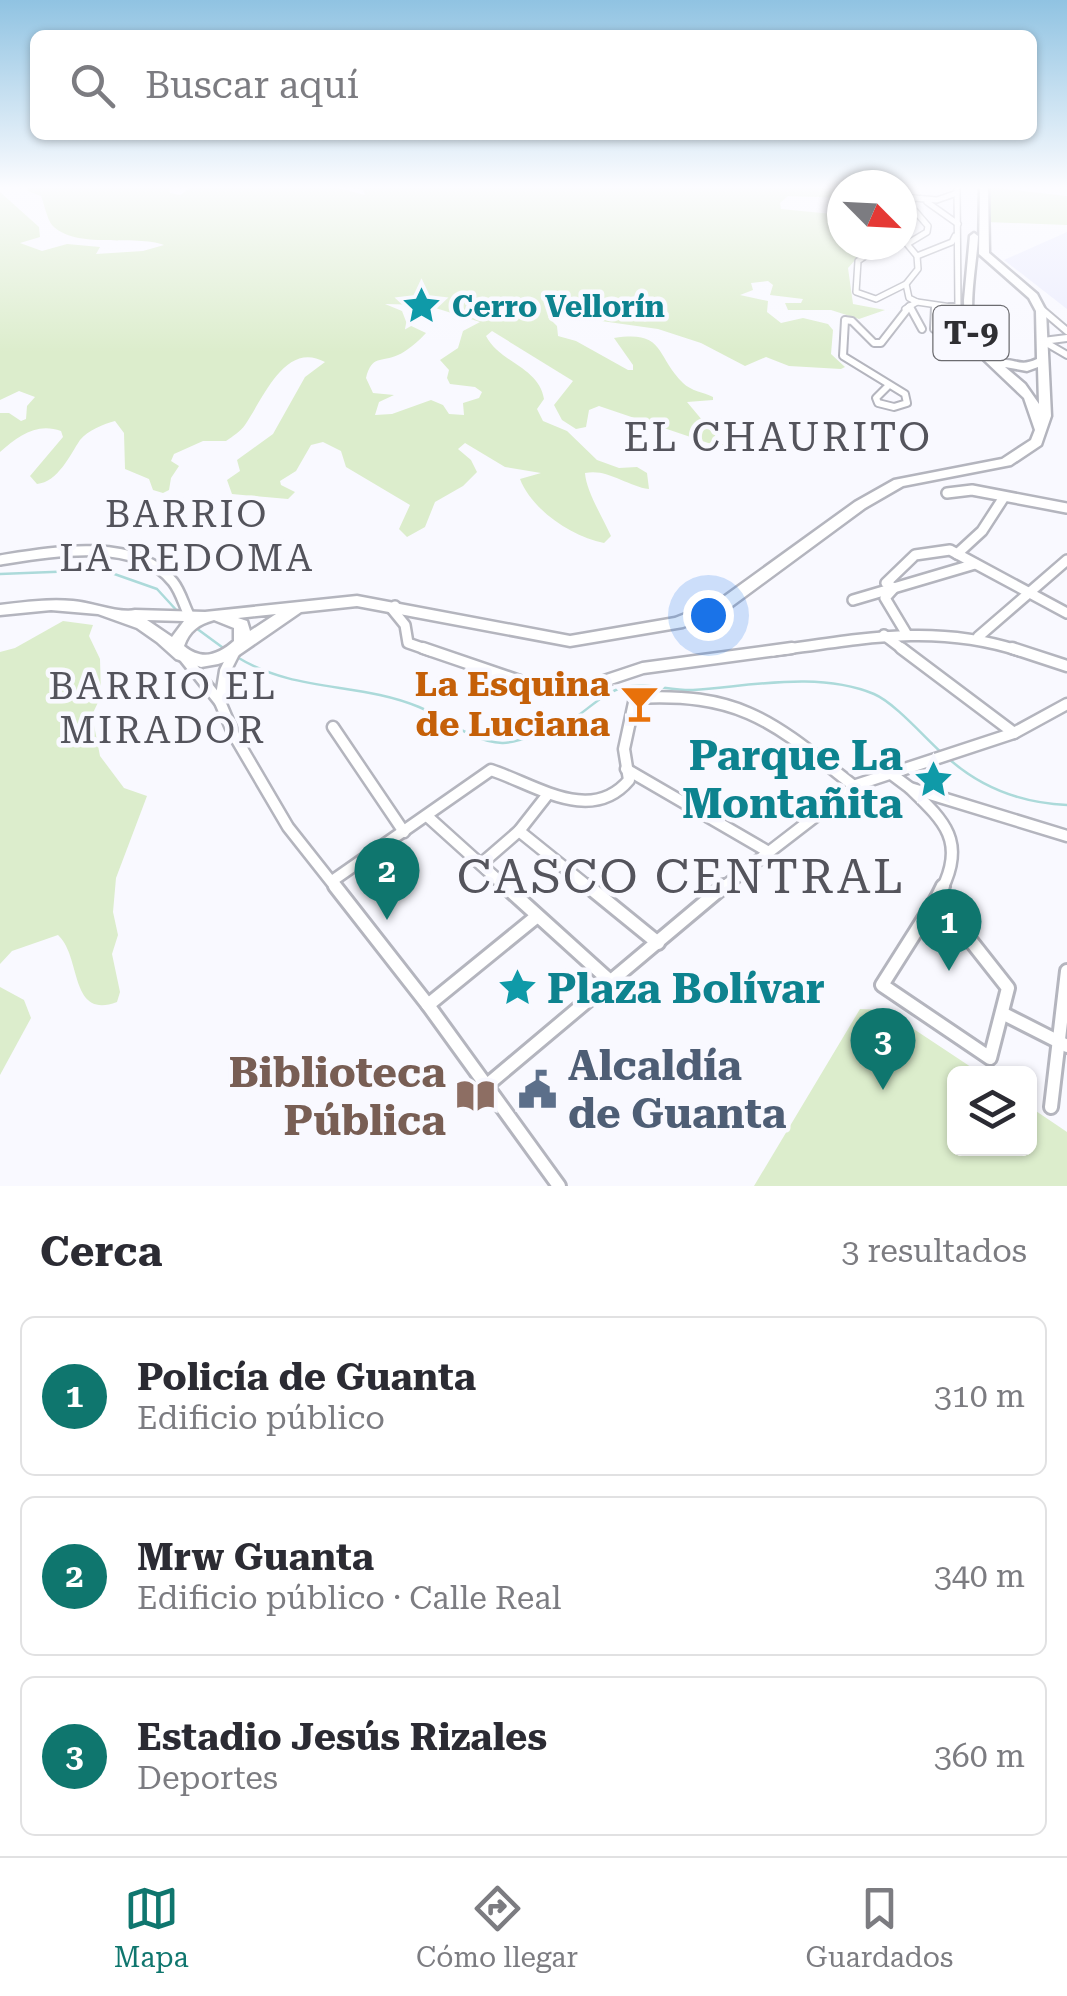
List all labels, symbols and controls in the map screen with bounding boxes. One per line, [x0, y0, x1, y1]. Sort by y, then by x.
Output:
search box [30, 30, 1037, 140]
icon: search [65, 58, 120, 113]
text: Buscar aquí [145, 63, 359, 107]
north arrow [827, 170, 917, 260]
place icon: Cerro Vellorín [401, 285, 443, 327]
place label: Cerro Vellorín [452, 289, 665, 324]
road number: T-9 [934, 306, 1008, 360]
district label: EL CHAURITO [623, 414, 933, 461]
district label: BARRIO LA REDOMA [59, 492, 315, 580]
your location [683, 590, 734, 641]
district label: BARRIO EL MIRADOR [48, 664, 278, 752]
place label: La Esquina de Luciana [415, 664, 610, 745]
bar icon: La Esquina de Luciana [619, 683, 661, 725]
place label: Parque La Montañita [682, 731, 903, 828]
place icon: Parque La Montañita [912, 758, 954, 800]
pin: 2 [354, 838, 420, 920]
district label: CASCO CENTRAL [457, 849, 905, 905]
pin: 1 [916, 888, 982, 971]
place label: Plaza Bolívar [547, 964, 825, 1013]
place icon: Plaza Bolívar [496, 967, 538, 1009]
pin: 3 [850, 1008, 916, 1090]
place label: Alcaldía de Guanta [568, 1041, 787, 1138]
place label: Biblioteca Pública [229, 1048, 446, 1145]
map controls [947, 1066, 1037, 1156]
button: layers [947, 1066, 1037, 1156]
public building icon: Alcaldía de Guanta [517, 1068, 559, 1110]
library icon: Biblioteca Pública [455, 1075, 497, 1117]
text: Cerca [40, 1227, 162, 1276]
text: 3 resultados [842, 1232, 1027, 1270]
text: Policía de Guanta [137, 1355, 476, 1399]
text: 1 [66, 1377, 83, 1415]
text: 310 m [934, 1377, 1025, 1415]
text: Edificio público [137, 1399, 385, 1437]
text: Mrw Guanta [137, 1535, 374, 1579]
text: 2 [66, 1557, 83, 1595]
text: 340 m [934, 1557, 1025, 1595]
text: Edificio público · Calle Real [137, 1579, 561, 1617]
text: Estadio Jesús Rizales [137, 1715, 547, 1759]
text: 3 [66, 1737, 83, 1775]
text: 360 m [934, 1737, 1025, 1775]
text: Deportes [137, 1759, 278, 1797]
tab: Mapa [114, 1881, 189, 1974]
tab: Cómo llegar [416, 1881, 578, 1974]
tab: Guardados [806, 1881, 953, 1974]

